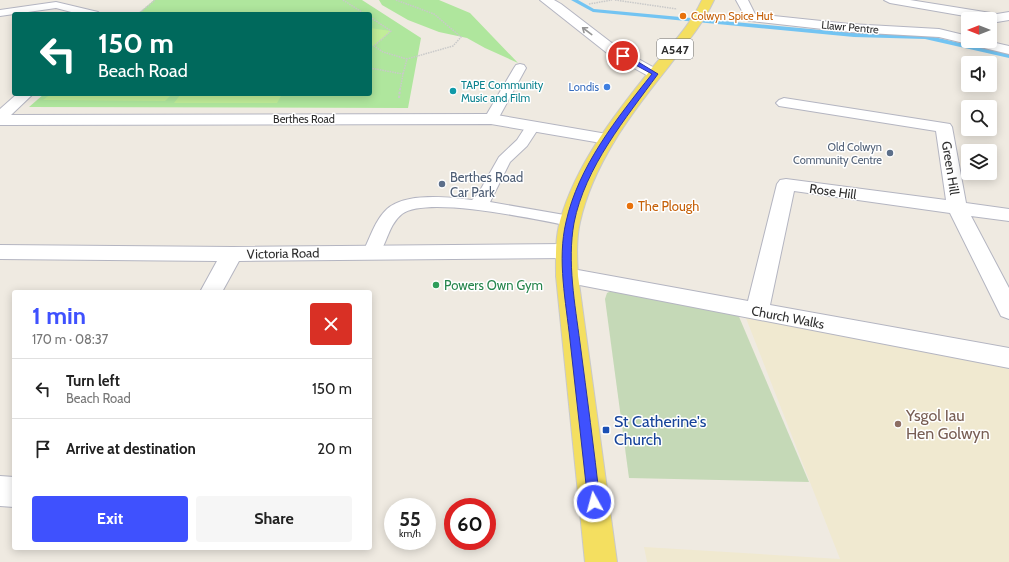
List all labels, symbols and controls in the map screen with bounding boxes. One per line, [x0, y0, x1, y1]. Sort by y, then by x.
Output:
place label: Colwyn Spice Hut [691, 9, 774, 23]
marker: Colwyn Spice Hut [678, 11, 688, 21]
north arrow [961, 12, 997, 48]
map controls [961, 12, 997, 180]
street label: Llawr Pentre [821, 18, 880, 37]
text: 150 m [98, 26, 174, 60]
one-way arrow [582, 27, 593, 35]
icon: left [32, 28, 84, 80]
pin [606, 39, 640, 73]
road number: A547 [657, 39, 693, 59]
icon: arrive [612, 45, 634, 67]
button: sound [961, 56, 997, 92]
text: Beach Road [98, 60, 188, 82]
place label: TAPE Community Music and Film [461, 78, 544, 105]
place label: Londis [568, 80, 599, 94]
marker: Londis [602, 82, 612, 92]
marker: TAPE Community Music and Film [448, 86, 458, 96]
button: search [961, 100, 997, 136]
street label: Berthes Road [273, 112, 335, 126]
place label: Old Colwyn Community Centre [793, 140, 882, 167]
street label: Green Hill [939, 140, 963, 196]
button: layers [961, 144, 997, 180]
marker: Old Colwyn Community Centre [885, 148, 895, 158]
place label: Berthes Road Car Park [450, 169, 523, 200]
marker: Berthes Road Car Park [437, 179, 447, 189]
street label: Rose Hill [808, 180, 858, 202]
place label: The Plough [638, 198, 699, 214]
marker: The Plough [625, 201, 635, 211]
street label: Victoria Road [246, 244, 320, 262]
place label: Powers Own Gym [444, 277, 543, 293]
marker: Powers Own Gym [431, 280, 441, 290]
text: 1 min [32, 301, 86, 330]
street label: Church Walks [750, 302, 826, 332]
button: close [310, 303, 352, 345]
text: 170 m · 08:37 [32, 331, 108, 347]
text: Turn left [66, 372, 120, 390]
icon: left [32, 378, 54, 400]
text: 150 m [312, 380, 352, 398]
text: Beach Road [66, 390, 131, 406]
place label: Ysgol Iau Hen Golwyn [905, 406, 990, 443]
place label: St Catherine's Church [614, 412, 707, 449]
marker: Ysgol Iau Hen Golwyn [893, 419, 903, 429]
marker: St Catherine's Church [601, 425, 611, 435]
icon: arrive [32, 438, 54, 460]
text: Arrive at destination [66, 440, 196, 458]
text: 20 m [317, 440, 352, 458]
position arrow [573, 481, 615, 523]
button: Exit [32, 496, 188, 542]
button: Share [196, 496, 352, 542]
speed limit sign: 60 [444, 498, 496, 550]
text: 55 [399, 507, 421, 531]
text: km/h [399, 527, 421, 540]

